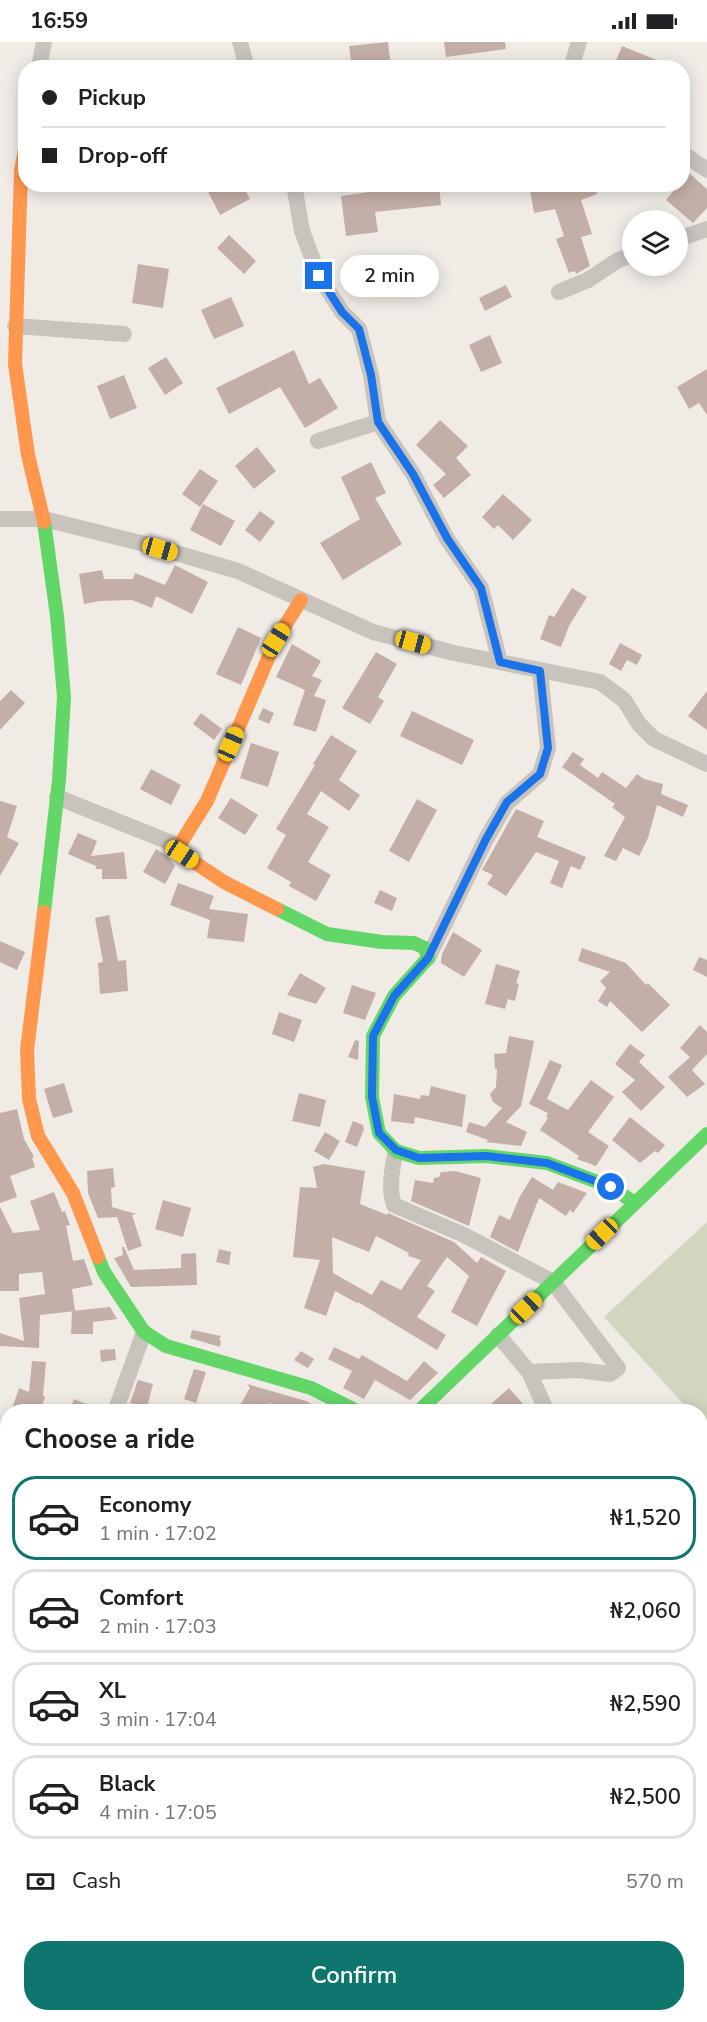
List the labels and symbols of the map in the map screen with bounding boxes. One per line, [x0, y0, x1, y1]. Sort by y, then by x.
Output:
callout: 2 min [340, 255, 439, 297]
route end [305, 262, 332, 289]
car [140, 535, 180, 563]
car [259, 620, 293, 660]
car [393, 629, 433, 655]
car [215, 724, 247, 764]
car [162, 837, 202, 871]
route start [597, 1173, 624, 1200]
car [583, 1215, 621, 1253]
car [507, 1289, 545, 1327]

